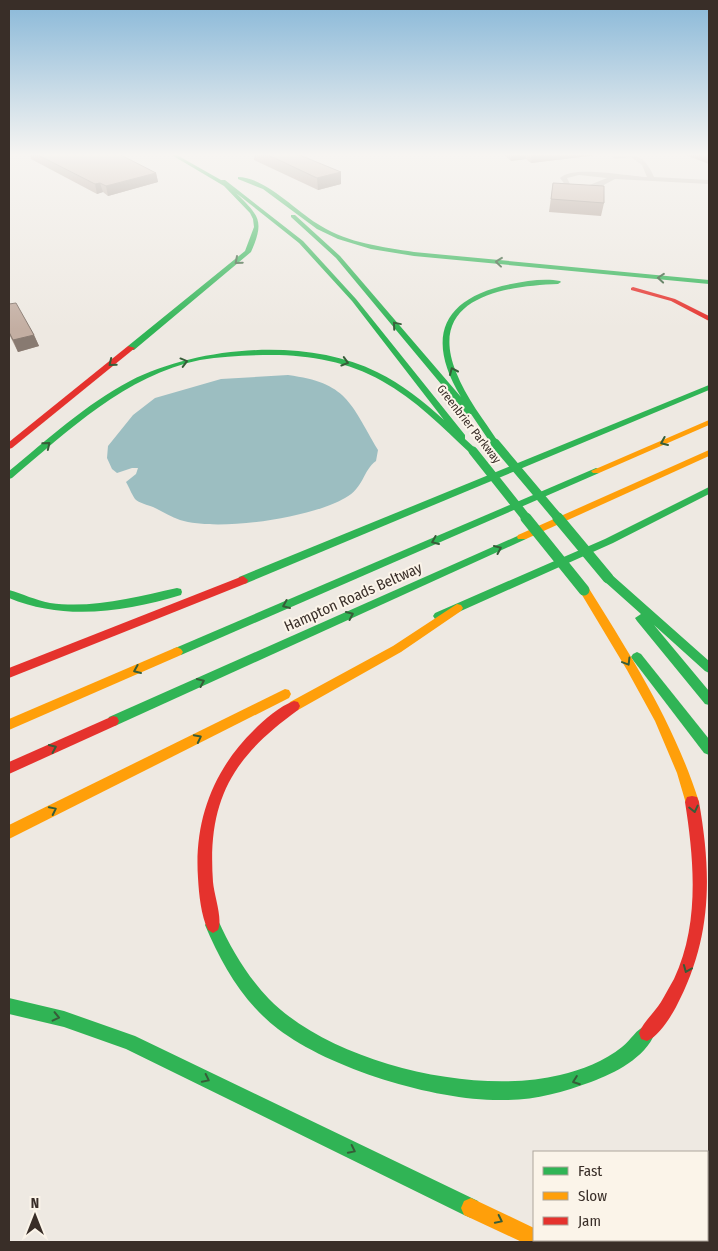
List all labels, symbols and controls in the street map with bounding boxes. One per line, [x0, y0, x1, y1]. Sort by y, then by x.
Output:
one-way arrow [235, 255, 244, 264]
one-way arrow [495, 257, 503, 268]
one-way arrow [656, 273, 664, 284]
one-way arrow [394, 322, 402, 331]
one-way arrow [180, 357, 188, 367]
one-way arrow [340, 357, 348, 367]
one-way arrow [109, 358, 118, 366]
one-way arrow [448, 367, 459, 376]
street label: Greenbrier Parkway [434, 382, 504, 466]
one-way arrow [660, 435, 669, 446]
one-way arrow [41, 443, 50, 451]
one-way arrow [431, 534, 440, 545]
one-way arrow [493, 544, 502, 555]
street label: Hampton Roads Beltway [281, 558, 425, 636]
one-way arrow [282, 599, 291, 610]
one-way arrow [345, 611, 354, 622]
one-way arrow [620, 657, 630, 666]
one-way arrow [133, 663, 142, 674]
one-way arrow [196, 678, 205, 688]
one-way arrow [193, 734, 202, 744]
one-way arrow [48, 744, 57, 755]
one-way arrow [688, 805, 698, 813]
one-way arrow [47, 806, 56, 816]
one-way arrow [683, 964, 693, 973]
one-way arrow [52, 1011, 61, 1022]
one-way arrow [201, 1073, 210, 1084]
one-way arrow [572, 1074, 581, 1085]
one-way arrow [347, 1144, 356, 1154]
legend [533, 1151, 708, 1241]
text: Fast [578, 1162, 602, 1180]
text: Slow [578, 1187, 607, 1205]
north arrow [10, 1191, 60, 1241]
text: N [31, 1195, 39, 1212]
text: Jam [578, 1212, 601, 1230]
one-way arrow [494, 1214, 503, 1225]

